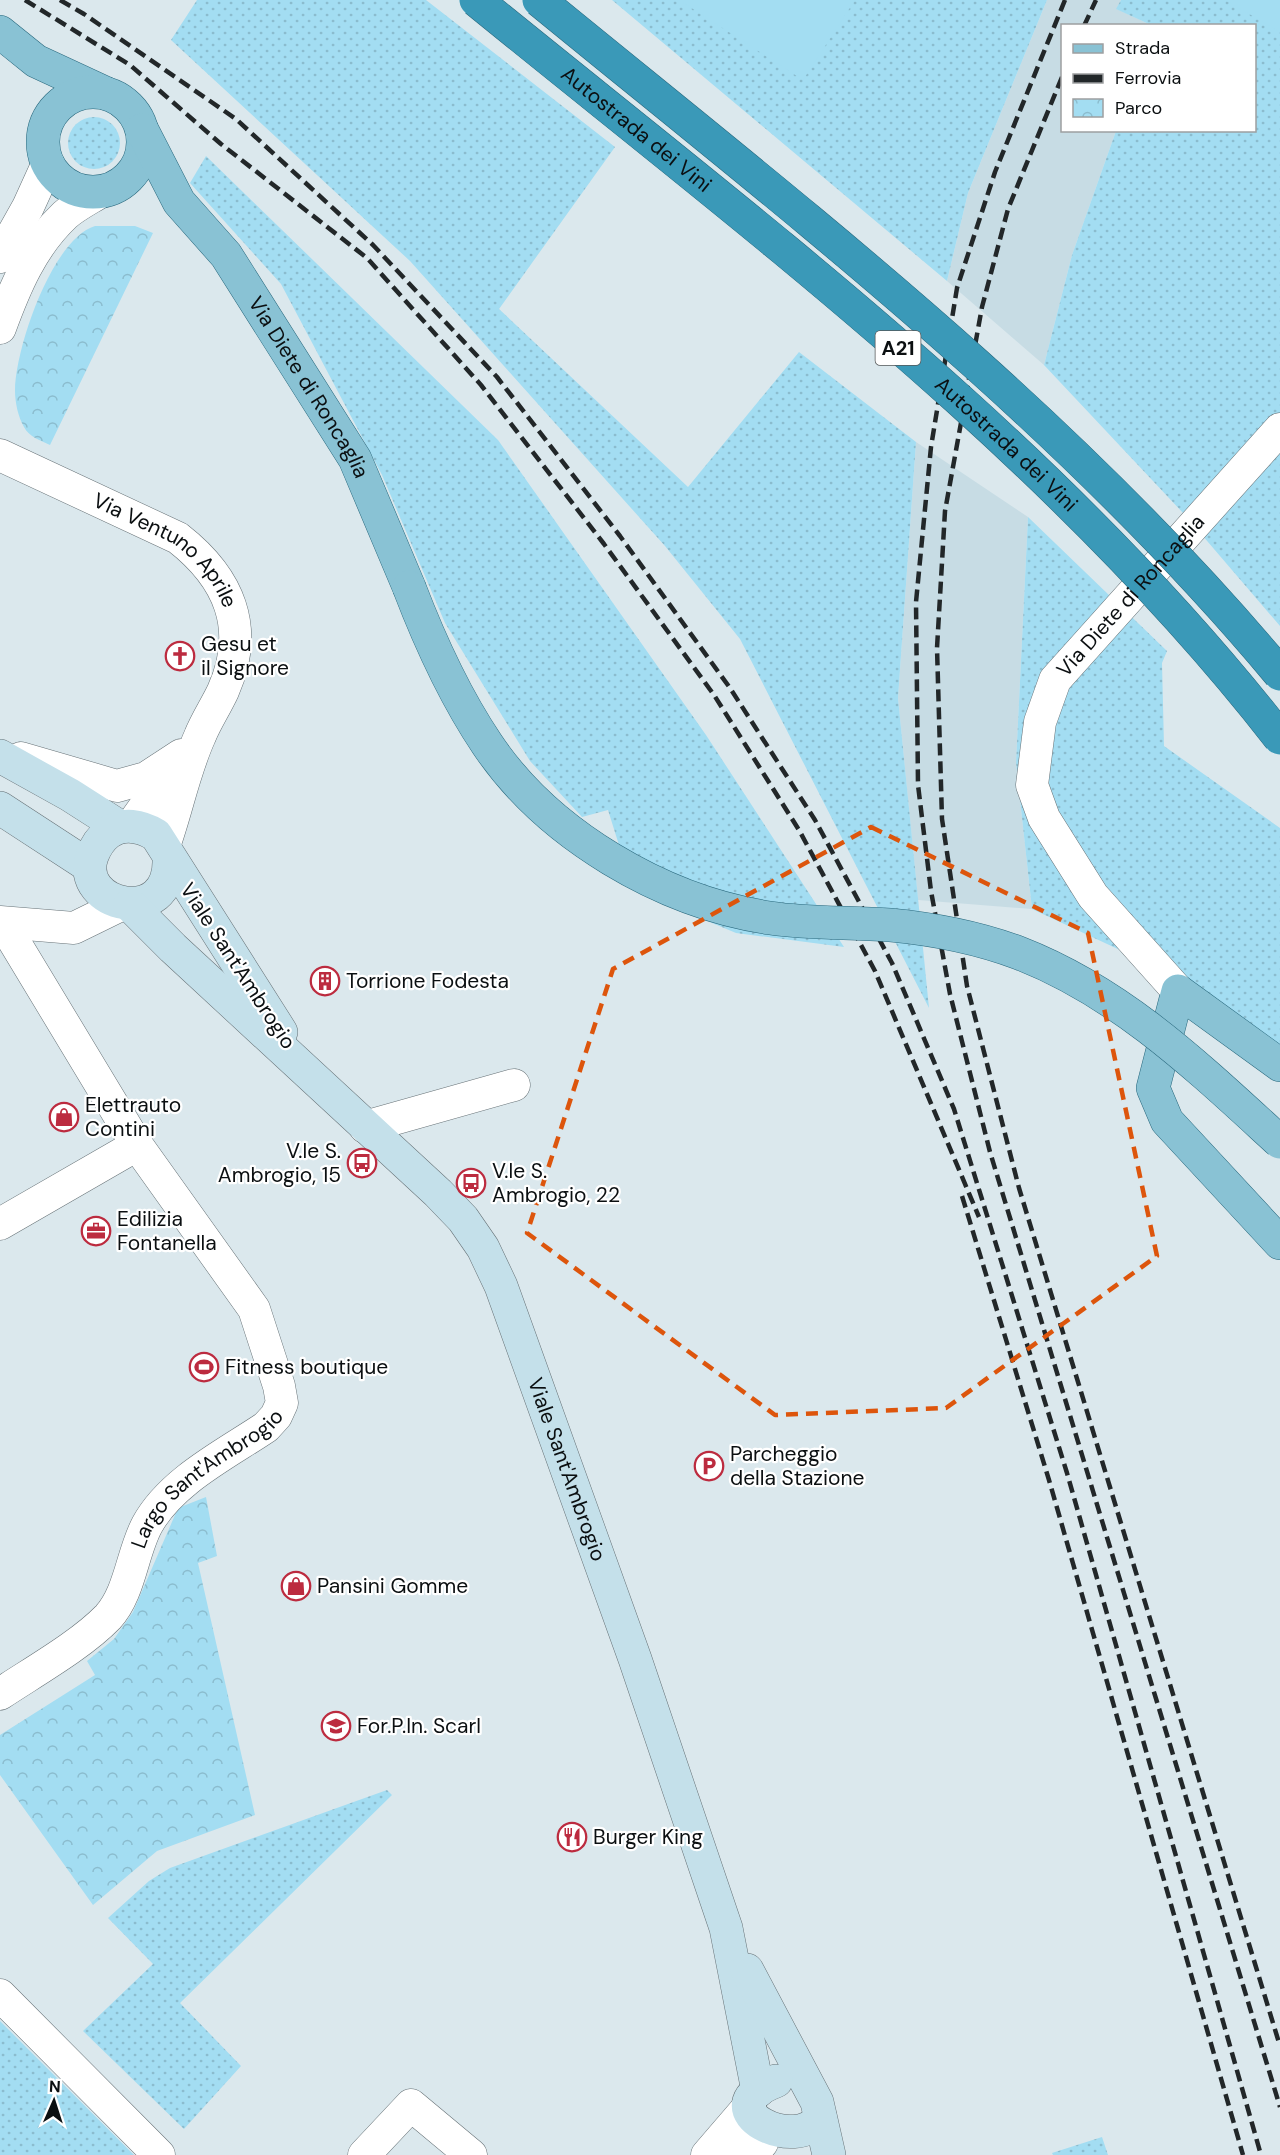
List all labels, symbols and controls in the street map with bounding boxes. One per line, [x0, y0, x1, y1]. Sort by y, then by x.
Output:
legend [1061, 24, 1256, 132]
text: Strada [1115, 36, 1170, 60]
street label: Autostrada dei Vini [555, 60, 718, 199]
text: Ferrovia [1115, 66, 1181, 90]
text: Parco [1115, 96, 1162, 120]
street label: Via Diete di Roncaglia [242, 291, 375, 482]
road number: A21 [876, 331, 920, 365]
street label: Autostrada dei Vini [929, 371, 1084, 518]
street label: Via Ventuno Aprile [88, 486, 244, 612]
street label: Via Diete di Roncaglia [1050, 508, 1211, 683]
place label: Gesu et il Signore [201, 630, 289, 682]
church icon: Gesu et il Signore [164, 640, 196, 672]
street label: Viale Sant'Ambrogio [174, 877, 302, 1055]
building icon: Torrione Fodesta [309, 965, 341, 997]
place label: Torrione Fodesta [346, 967, 509, 995]
place label: Elettrauto Contini [85, 1091, 181, 1143]
shop icon: Elettrauto Contini [48, 1101, 80, 1133]
place label: V.le S. Ambrogio, 15 [218, 1137, 341, 1189]
bus stop icon: V.le S. Ambrogio, 15 [346, 1147, 378, 1179]
place label: V.le S. Ambrogio, 22 [492, 1157, 620, 1209]
bus stop icon: V.le S. Ambrogio, 22 [455, 1167, 487, 1199]
place label: Edilizia Fontanella [117, 1205, 217, 1257]
office icon: Edilizia Fontanella [80, 1215, 112, 1247]
sports icon: Fitness boutique [188, 1351, 220, 1383]
place label: Fitness boutique [225, 1353, 388, 1381]
street label: Viale Sant'Ambrogio [521, 1374, 613, 1565]
street label: Largo Sant'Ambrogio [125, 1403, 290, 1552]
place label: Parcheggio della Stazione [730, 1440, 864, 1492]
parking icon: Parcheggio della Stazione [693, 1450, 725, 1482]
shop icon: Pansini Gomme [280, 1570, 312, 1602]
place label: Pansini Gomme [317, 1572, 468, 1600]
school or university icon: For.P.In. Scarl [320, 1710, 352, 1742]
place label: For.P.In. Scarl [357, 1712, 481, 1740]
restaurant icon: Burger King [556, 1821, 588, 1853]
place label: Burger King [593, 1823, 703, 1851]
north arrow [24, 2071, 84, 2131]
text: N [48, 2076, 61, 2097]

